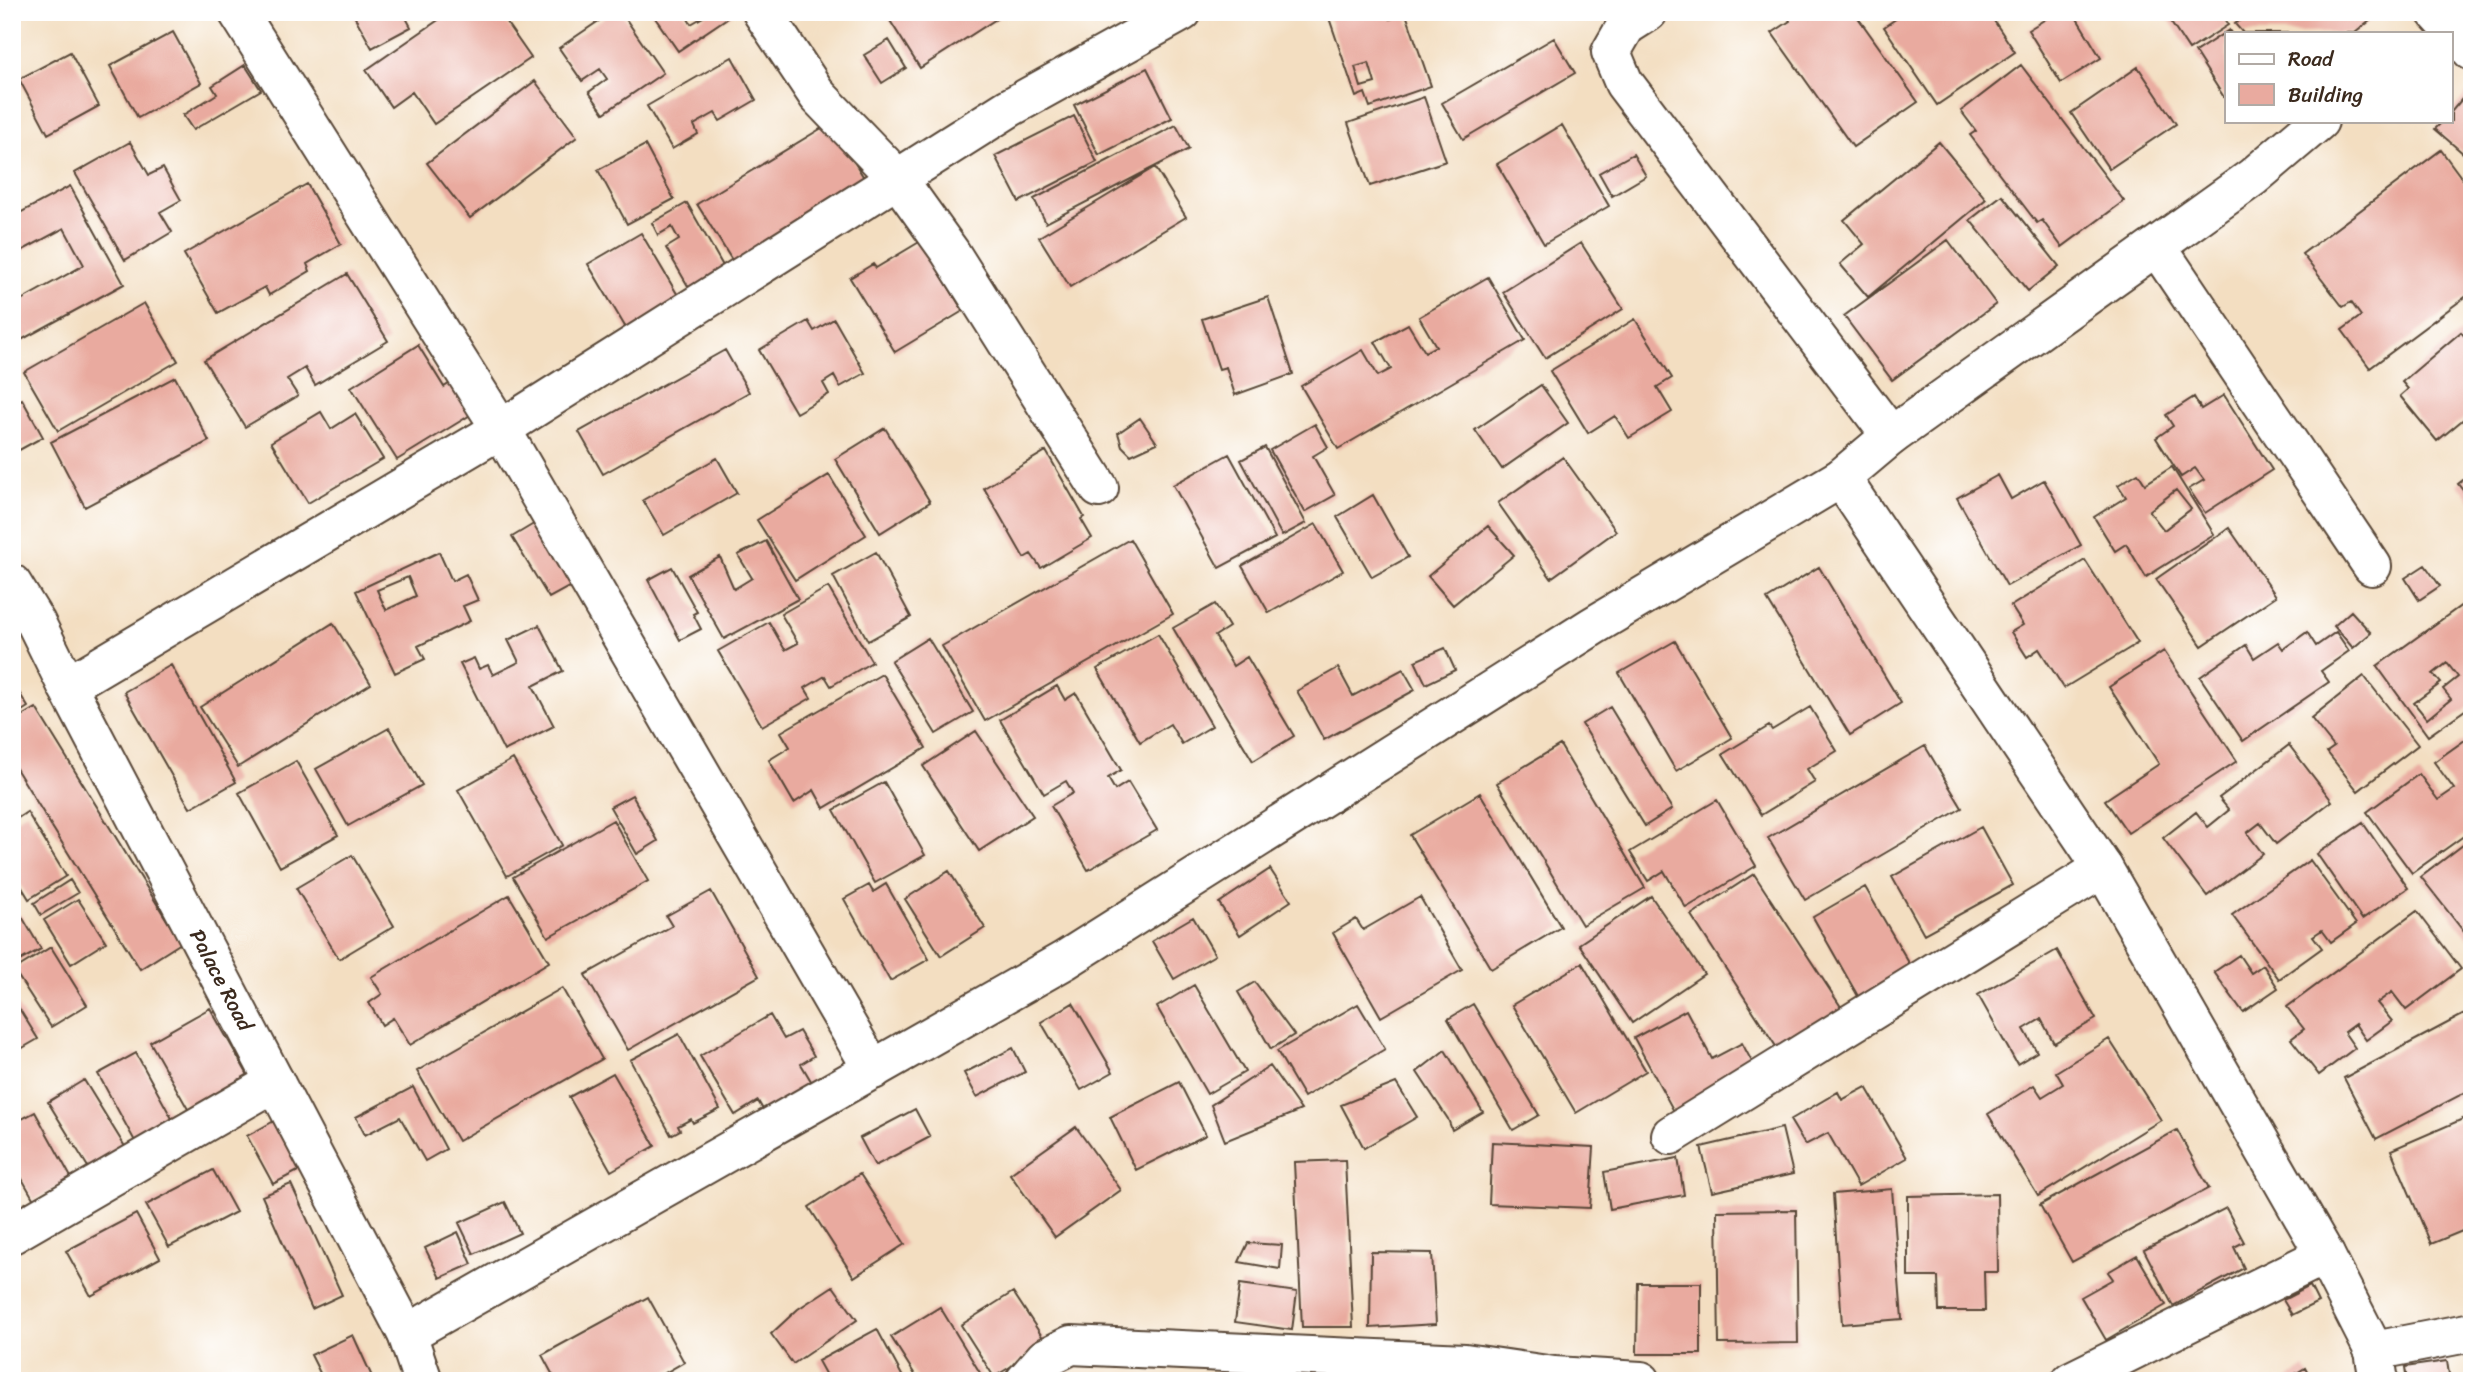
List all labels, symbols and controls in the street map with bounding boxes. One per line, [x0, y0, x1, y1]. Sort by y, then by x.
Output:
legend [2225, 32, 2452, 122]
text: Road [2288, 40, 2335, 78]
text: Building [2288, 76, 2364, 114]
street label: Palace Road [179, 922, 265, 1040]

